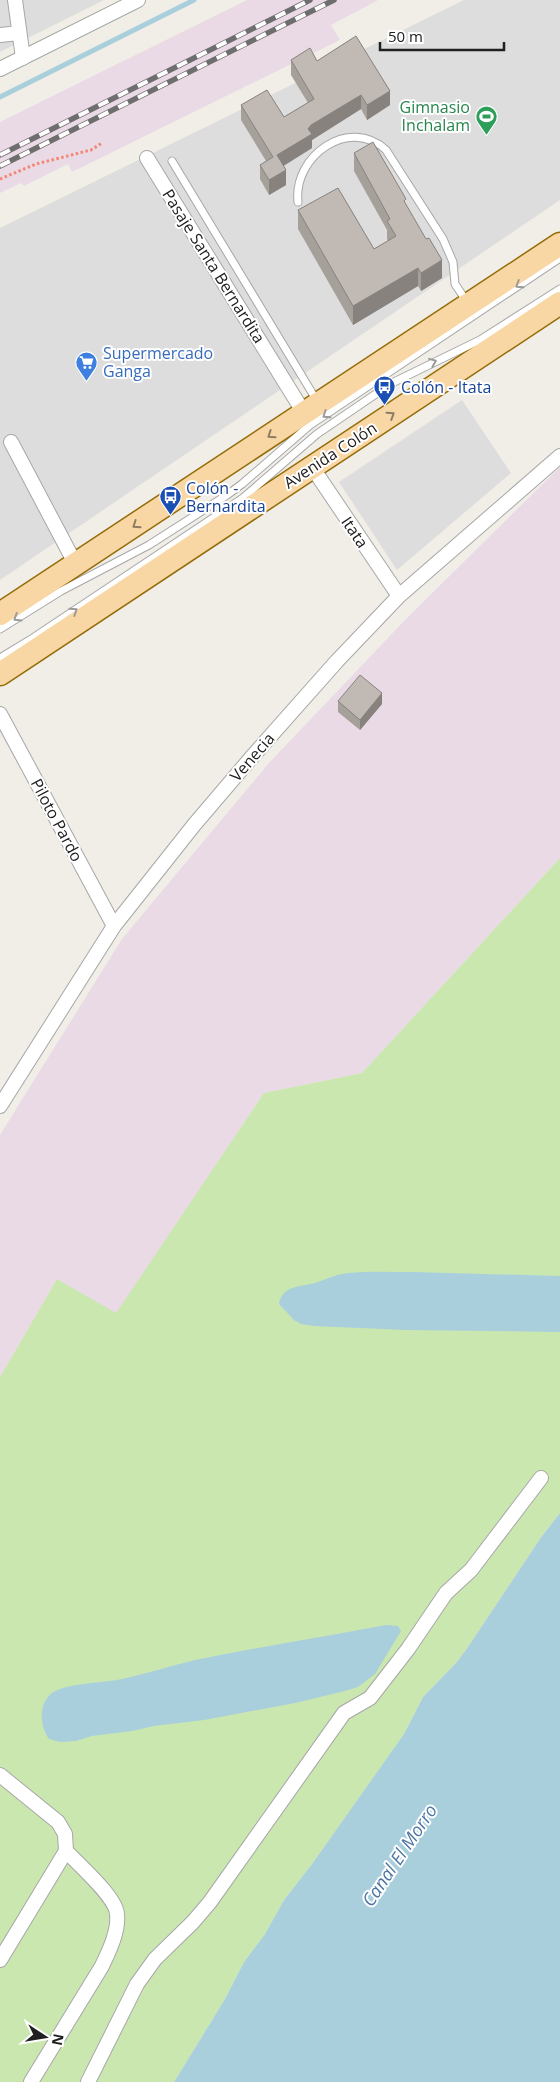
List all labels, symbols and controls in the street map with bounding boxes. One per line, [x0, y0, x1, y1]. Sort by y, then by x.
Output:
scale bar [380, 20, 504, 52]
text: 50 m [388, 26, 423, 46]
place label: Gimnasio Inchalam [400, 96, 470, 136]
sports icon: Gimnasio Inchalam [474, 104, 498, 135]
street label: Pasaje Santa Bernardita [158, 185, 270, 347]
one-way arrow [516, 279, 525, 288]
place label: Supermercado Ganga [103, 342, 213, 382]
supermarket icon: Supermercado Ganga [75, 350, 99, 381]
one-way arrow [429, 358, 437, 368]
bus stop icon: Colón - Itata [373, 375, 397, 406]
place label: Colón - Itata [401, 376, 491, 398]
one-way arrow [322, 408, 331, 418]
one-way arrow [385, 412, 394, 421]
street label: Avenida Colón [279, 417, 381, 493]
one-way arrow [268, 429, 277, 438]
place label: Colón - Bernardita [186, 477, 266, 517]
bus stop icon: Colón - Bernardita [158, 485, 182, 516]
street label: Itata [336, 512, 374, 552]
one-way arrow [132, 519, 142, 528]
one-way arrow [68, 608, 77, 617]
one-way arrow [13, 612, 22, 622]
street label: Venecia [225, 728, 279, 786]
street label: Piloto Pardo [26, 775, 88, 865]
water label: Canal El Morro [356, 1799, 442, 1911]
north arrow [20, 2012, 70, 2062]
text: N [48, 2032, 69, 2047]

